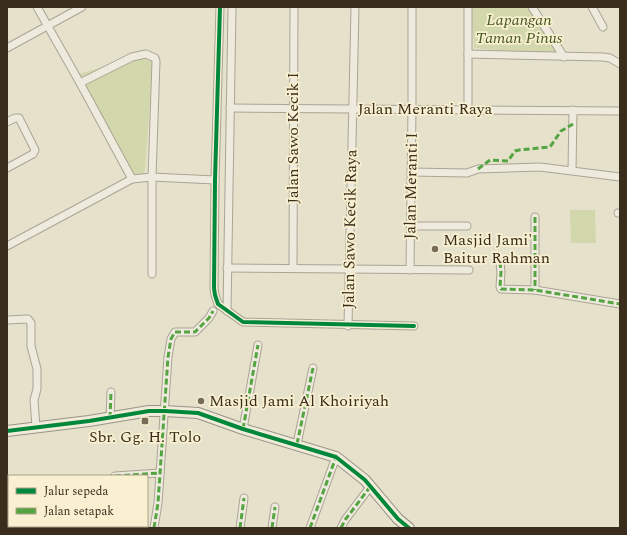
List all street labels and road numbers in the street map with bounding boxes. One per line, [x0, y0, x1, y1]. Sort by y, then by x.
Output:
street label: Jalan Sawo Kecik I [281, 72, 305, 204]
street label: Jalan Meranti Raya [358, 97, 493, 121]
street label: Jalan Meranti I [398, 132, 424, 240]
street label: Jalan Sawo Kecik Raya [337, 149, 363, 309]

